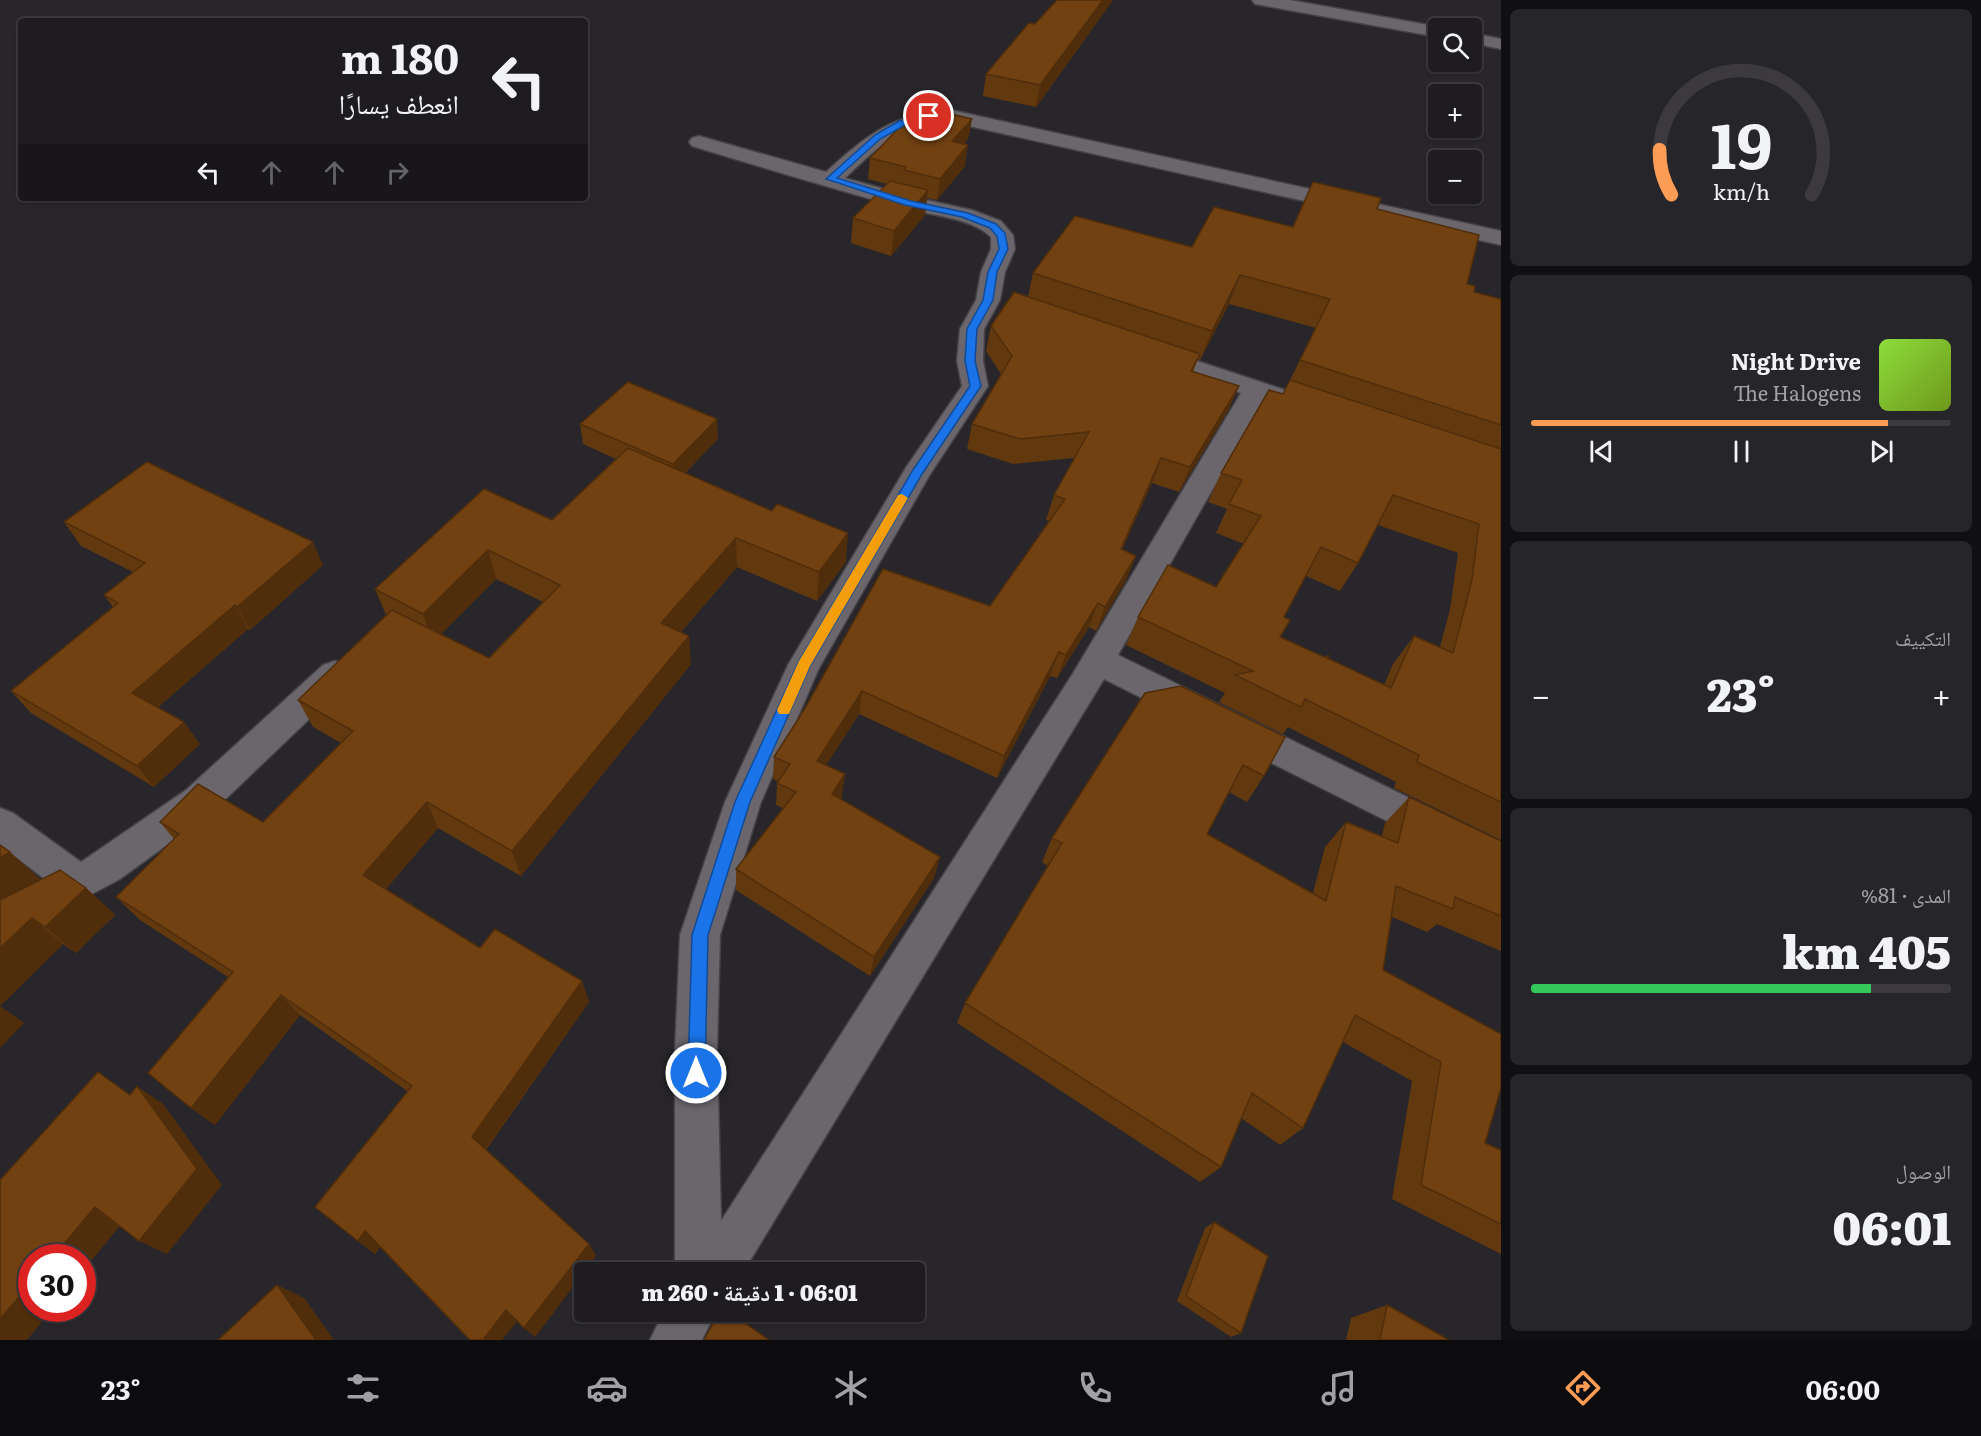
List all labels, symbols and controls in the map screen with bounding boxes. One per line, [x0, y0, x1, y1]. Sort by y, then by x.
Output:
map controls [1428, 18, 1482, 204]
button: search [1428, 18, 1482, 72]
text: 180 m [341, 25, 459, 87]
icon: left [480, 42, 558, 120]
text: انعطف يسارًا [339, 82, 459, 122]
button: + [1428, 84, 1482, 138]
pin [903, 90, 954, 141]
text: 19 [1710, 96, 1772, 188]
icon: arrive [912, 99, 945, 132]
button: − [1428, 150, 1482, 204]
icon: left [192, 156, 225, 189]
icon: ahead [255, 156, 288, 189]
icon: ahead [318, 156, 351, 189]
icon: right [381, 156, 414, 189]
text: km/h [1712, 175, 1770, 207]
text: Night Drive [1731, 344, 1861, 377]
text: The Halogens [1733, 377, 1861, 407]
icon: previous [1585, 435, 1618, 468]
icon: pause [1725, 435, 1758, 468]
icon: next [1865, 435, 1898, 468]
text: التكييف [1895, 622, 1951, 652]
text: 23° [1707, 659, 1775, 726]
text: − [1531, 669, 1550, 718]
text: + [1932, 669, 1951, 718]
text: المدى · 81% [1861, 879, 1951, 909]
text: 405 km [1782, 916, 1951, 983]
position arrow [664, 1041, 728, 1105]
text: الوصول [1896, 1155, 1951, 1185]
text: 06:01 [1833, 1192, 1951, 1259]
speed limit sign: 30 [18, 1244, 96, 1322]
text: 06:01 · 1 دقيقة · 260 m [641, 1275, 858, 1308]
icon: filters [342, 1367, 384, 1409]
icon: car [586, 1367, 628, 1409]
icon: climate [830, 1367, 872, 1409]
icon: phone [1074, 1367, 1116, 1409]
icon: music [1318, 1367, 1360, 1409]
icon: directions [1562, 1367, 1604, 1409]
text: 23° [101, 1368, 141, 1408]
text: 06:00 [1806, 1368, 1880, 1408]

